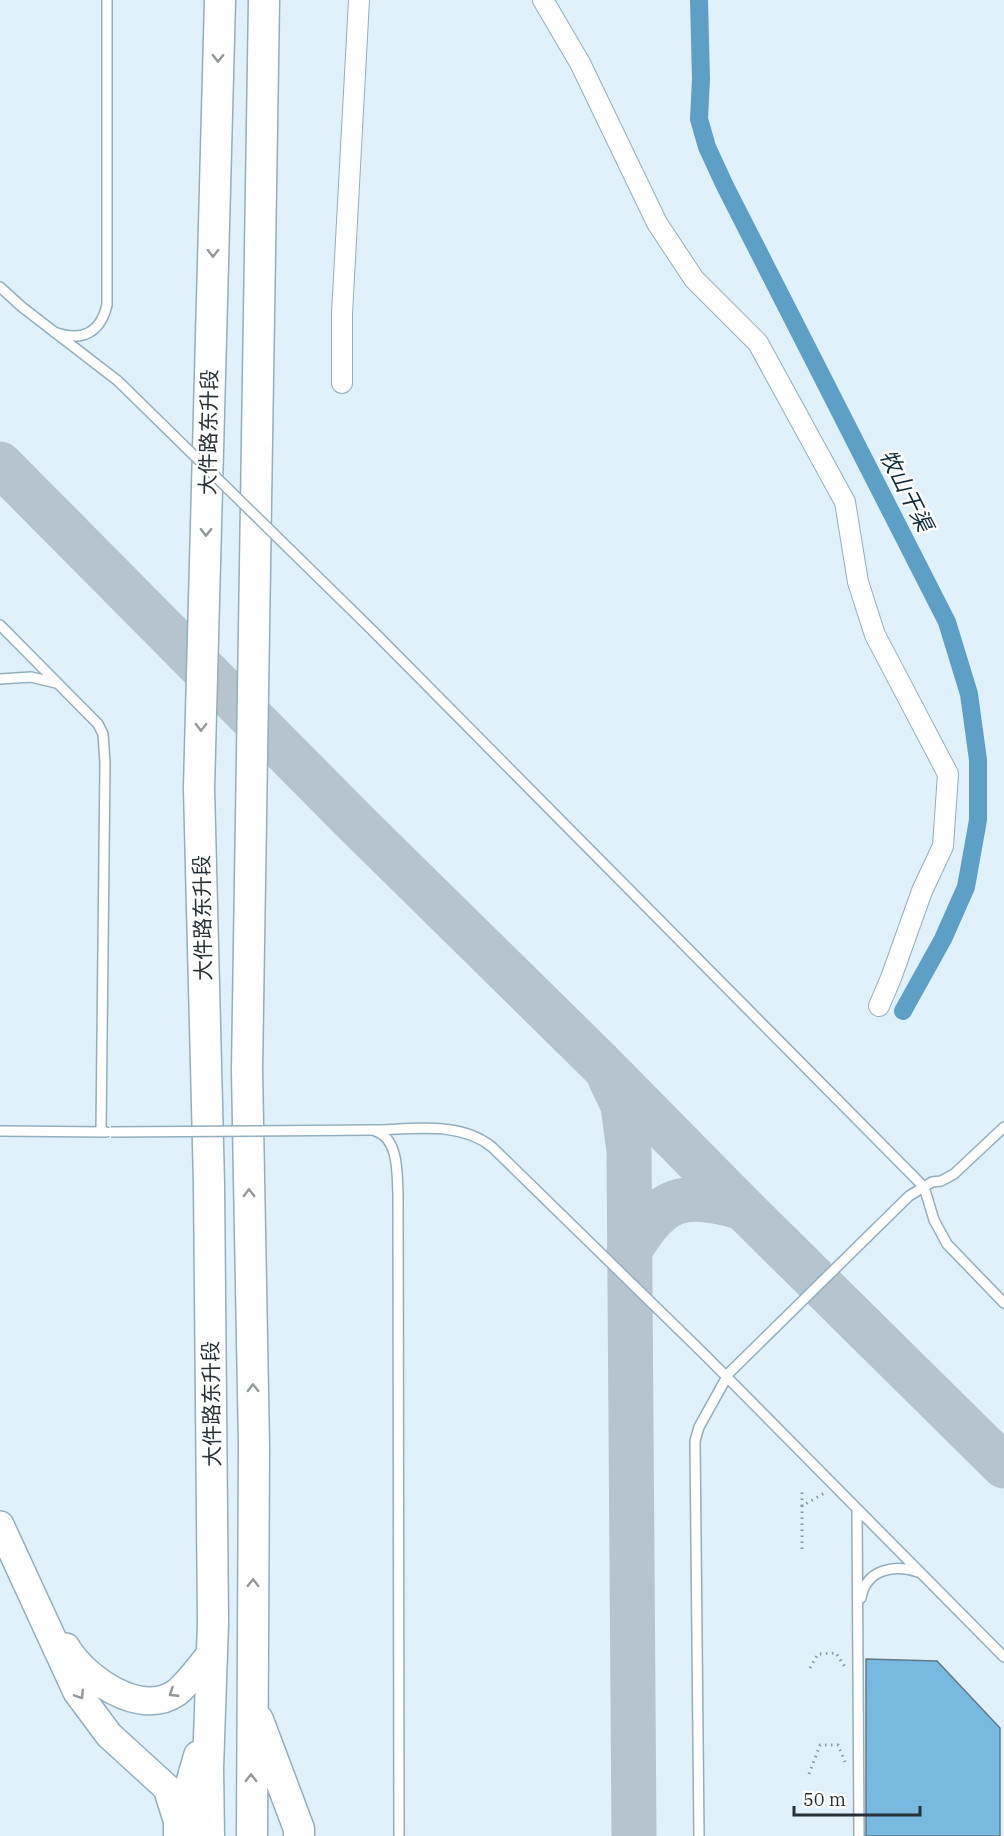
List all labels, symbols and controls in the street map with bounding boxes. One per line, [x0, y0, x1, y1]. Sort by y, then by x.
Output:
one-way arrow [211, 54, 224, 63]
one-way arrow [206, 249, 219, 258]
street label: 大件路东升段 [193, 369, 223, 495]
water label: 牧山干渠 [874, 444, 941, 538]
one-way arrow [199, 528, 212, 537]
one-way arrow [195, 723, 207, 732]
street label: 大件路东升段 [187, 855, 217, 981]
one-way arrow [243, 1188, 255, 1197]
street label: 大件路东升段 [196, 1341, 226, 1467]
one-way arrow [246, 1383, 259, 1392]
one-way arrow [247, 1578, 259, 1587]
one-way arrow [168, 1685, 179, 1696]
one-way arrow [72, 1689, 84, 1699]
one-way arrow [245, 1773, 257, 1782]
scale bar [794, 1779, 920, 1817]
text: 50 m [803, 1788, 846, 1811]

